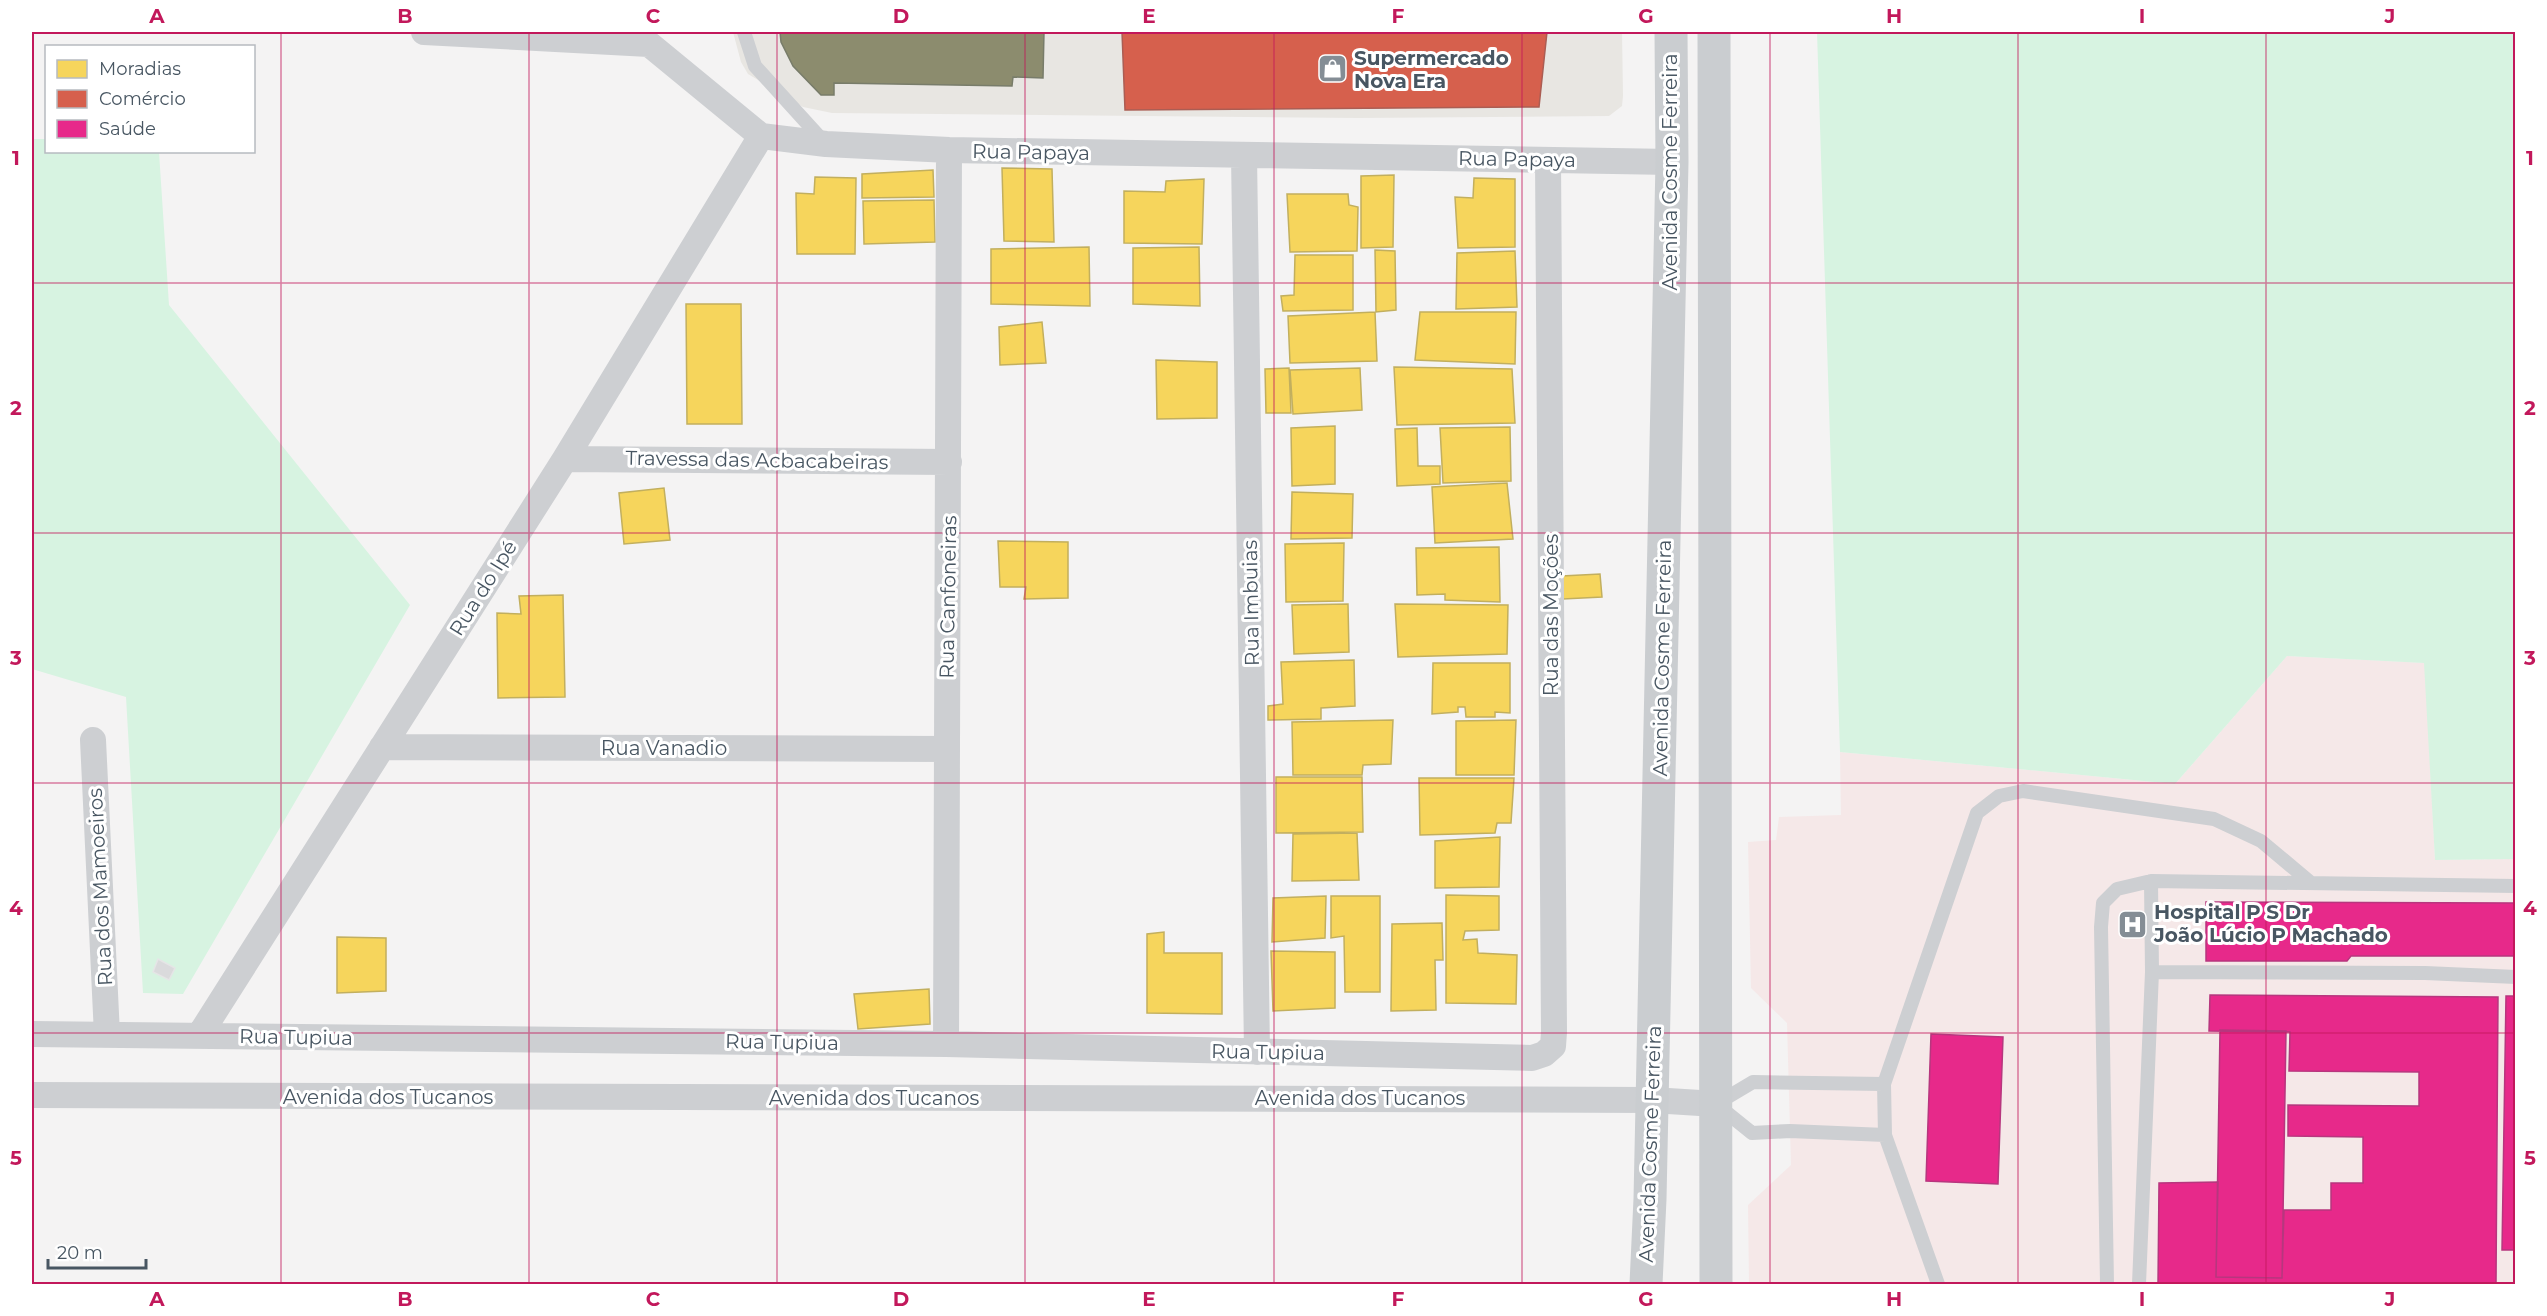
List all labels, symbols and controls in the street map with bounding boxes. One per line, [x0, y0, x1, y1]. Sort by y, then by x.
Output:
text: A [148, 4, 165, 28]
text: B [397, 4, 413, 28]
text: C [646, 4, 661, 28]
text: D [893, 4, 909, 28]
text: E [1142, 4, 1156, 28]
text: F [1392, 4, 1405, 28]
text: G [1638, 4, 1654, 28]
text: H [1886, 4, 1902, 28]
text: I [2139, 4, 2145, 28]
text: J [2384, 4, 2395, 28]
legend [45, 45, 255, 153]
place label: Supermercado Nova Era [1354, 46, 1509, 93]
shop icon: Supermercado Nova Era [1317, 53, 1349, 85]
street label: Avenida Cosme Ferreira [1658, 54, 1682, 291]
text: Moradias [99, 58, 181, 80]
text: Comércio [99, 88, 186, 110]
text: Saúde [99, 118, 156, 140]
street label: Rua Papaya [972, 139, 1090, 165]
text: 1 [12, 146, 20, 170]
street label: Rua Papaya [1458, 146, 1576, 172]
text: 1 [2526, 146, 2534, 170]
text: 2 [10, 396, 22, 420]
text: 2 [2524, 396, 2536, 420]
street label: Travessa das Acbacabeiras [625, 446, 889, 474]
street label: Rua Canfoneiras [935, 515, 961, 679]
street label: Rua das Moções [1539, 534, 1563, 696]
street label: Rua do Ipé [444, 536, 522, 640]
street label: Rua Imbuias [1238, 539, 1264, 666]
street label: Avenida Cosme Ferreira [1648, 539, 1676, 777]
text: 3 [9, 646, 22, 670]
text: 3 [2523, 646, 2536, 670]
street label: Rua Vanadio [601, 736, 727, 760]
street label: Rua dos Mamoeiros [83, 787, 117, 987]
text: 4 [9, 896, 23, 920]
text: 4 [2523, 896, 2537, 920]
place label: Hospital P S Dr João Lúcio P Machado [2153, 900, 2388, 947]
hospital icon: Hospital P S Dr João Lúcio P Machado [2117, 908, 2149, 940]
street label: Rua Tupiua [239, 1024, 353, 1050]
street label: Avenida Cosme Ferreira [1634, 1025, 1666, 1263]
street label: Rua Tupiua [725, 1029, 839, 1055]
street label: Rua Tupiua [1211, 1039, 1325, 1065]
street label: Avenida dos Tucanos [283, 1085, 494, 1109]
street label: Avenida dos Tucanos [769, 1086, 980, 1110]
street label: Avenida dos Tucanos [1255, 1086, 1466, 1110]
text: 5 [10, 1146, 22, 1170]
text: 5 [2524, 1146, 2536, 1170]
scale bar [48, 1232, 146, 1270]
text: 20 m [57, 1242, 103, 1264]
text: A [148, 1287, 165, 1311]
text: B [397, 1287, 413, 1311]
text: C [646, 1287, 661, 1311]
text: D [893, 1287, 909, 1311]
text: E [1142, 1287, 1156, 1311]
text: F [1392, 1287, 1405, 1311]
text: G [1638, 1287, 1654, 1311]
text: H [1886, 1287, 1902, 1311]
text: I [2139, 1287, 2145, 1311]
text: J [2384, 1287, 2395, 1311]

